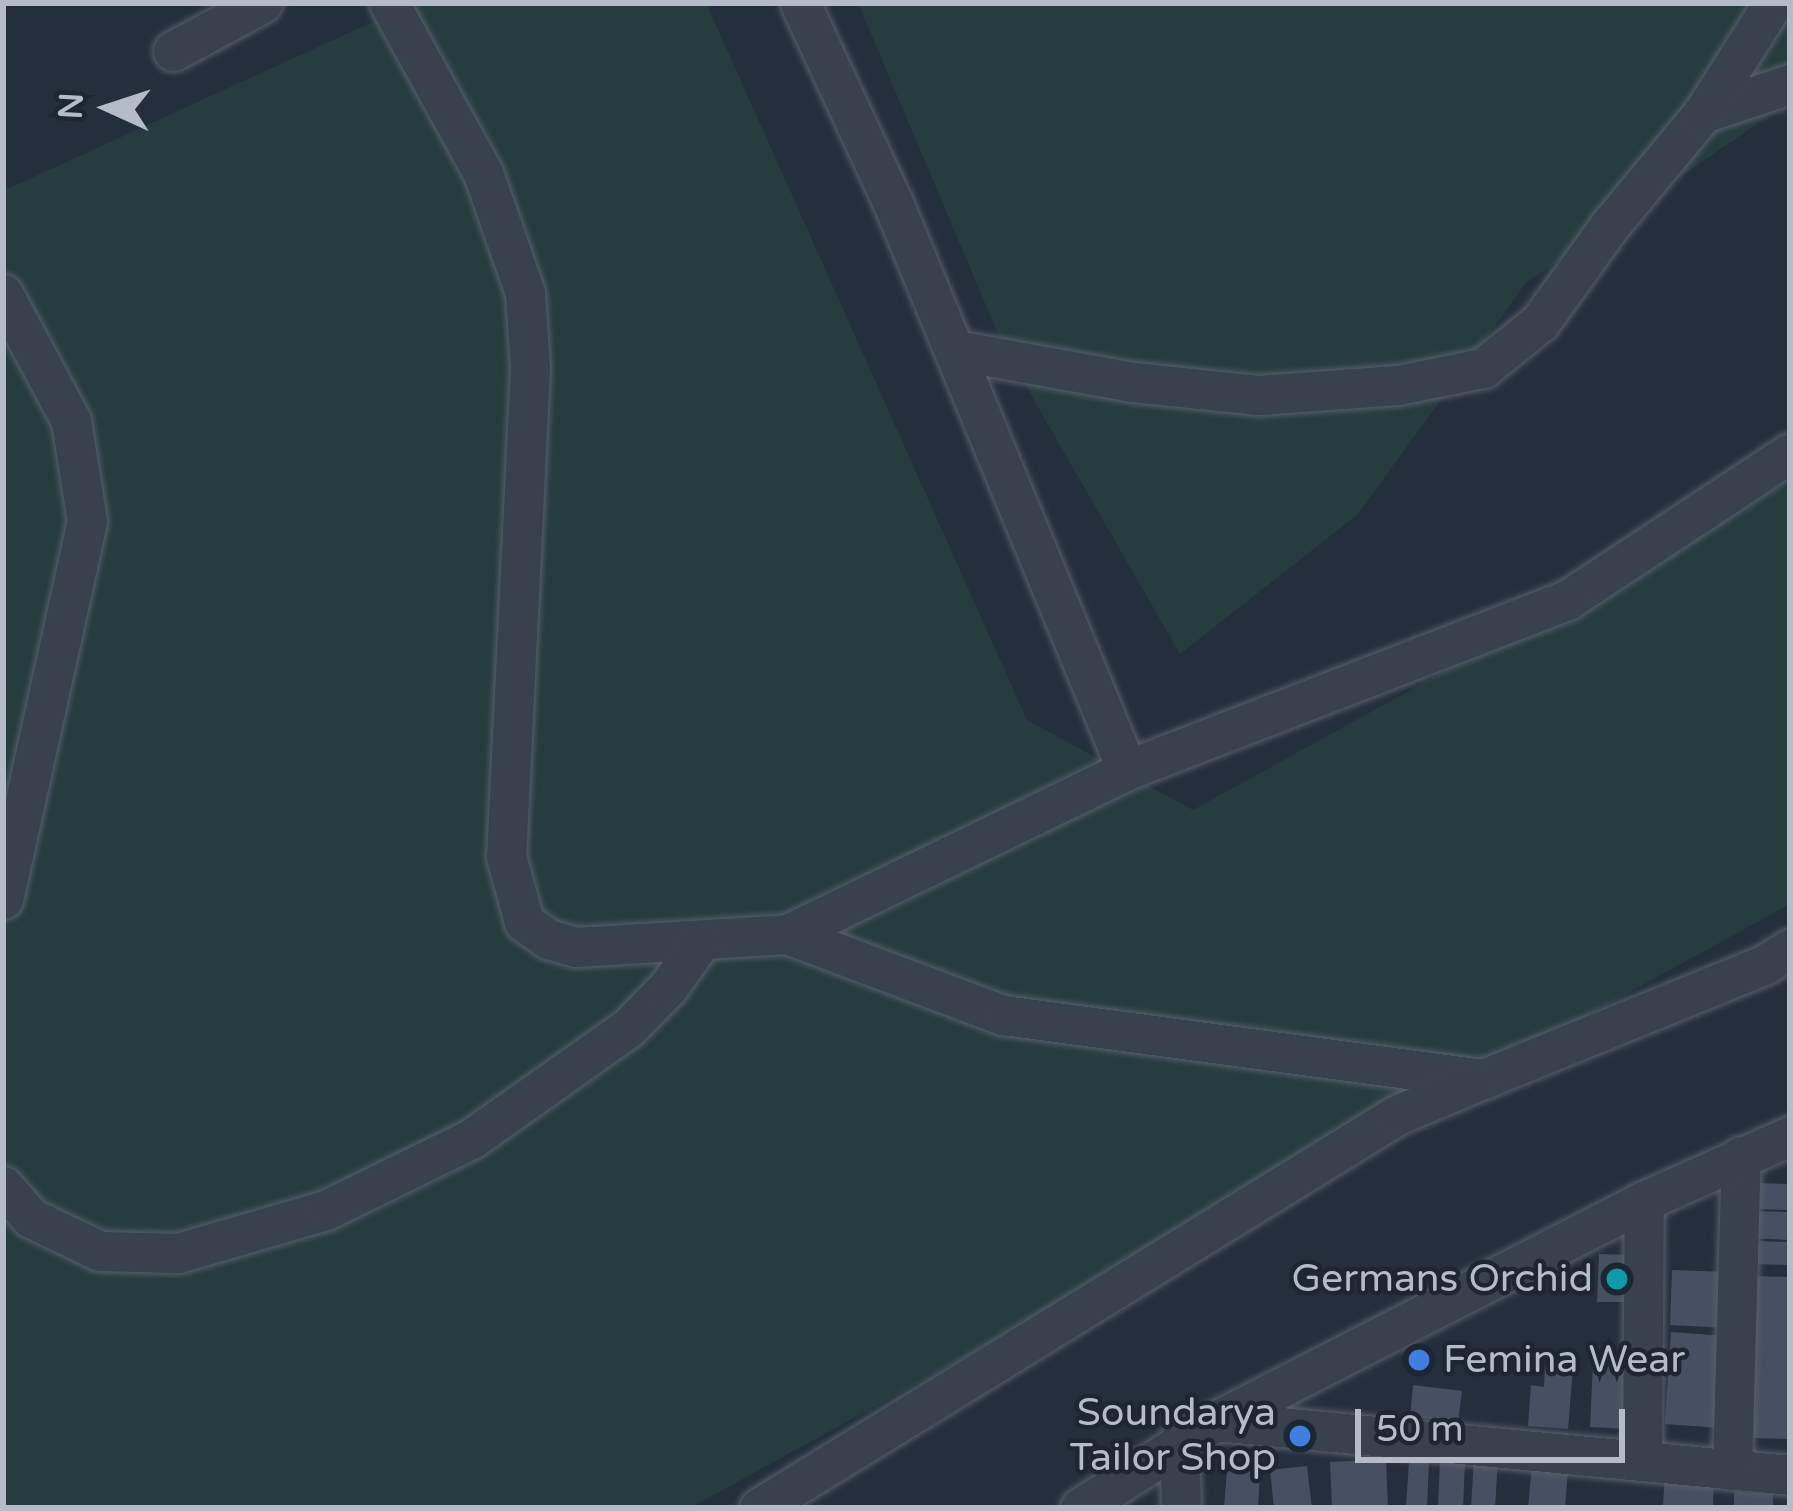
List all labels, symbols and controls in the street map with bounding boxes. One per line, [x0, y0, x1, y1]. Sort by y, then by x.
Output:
north arrow [48, 48, 168, 168]
text: N [51, 92, 92, 120]
place label: Germans Orchid [1292, 1256, 1593, 1302]
marker: Germans Orchid [1604, 1266, 1630, 1292]
place label: Femina Wear [1443, 1337, 1685, 1383]
marker: Femina Wear [1406, 1347, 1432, 1373]
scale bar [1361, 1385, 1631, 1459]
place label: Soundarya Tailor Shop [1069, 1391, 1276, 1482]
text: 50 m [1376, 1408, 1464, 1451]
marker: Soundarya Tailor Shop [1287, 1423, 1313, 1449]

